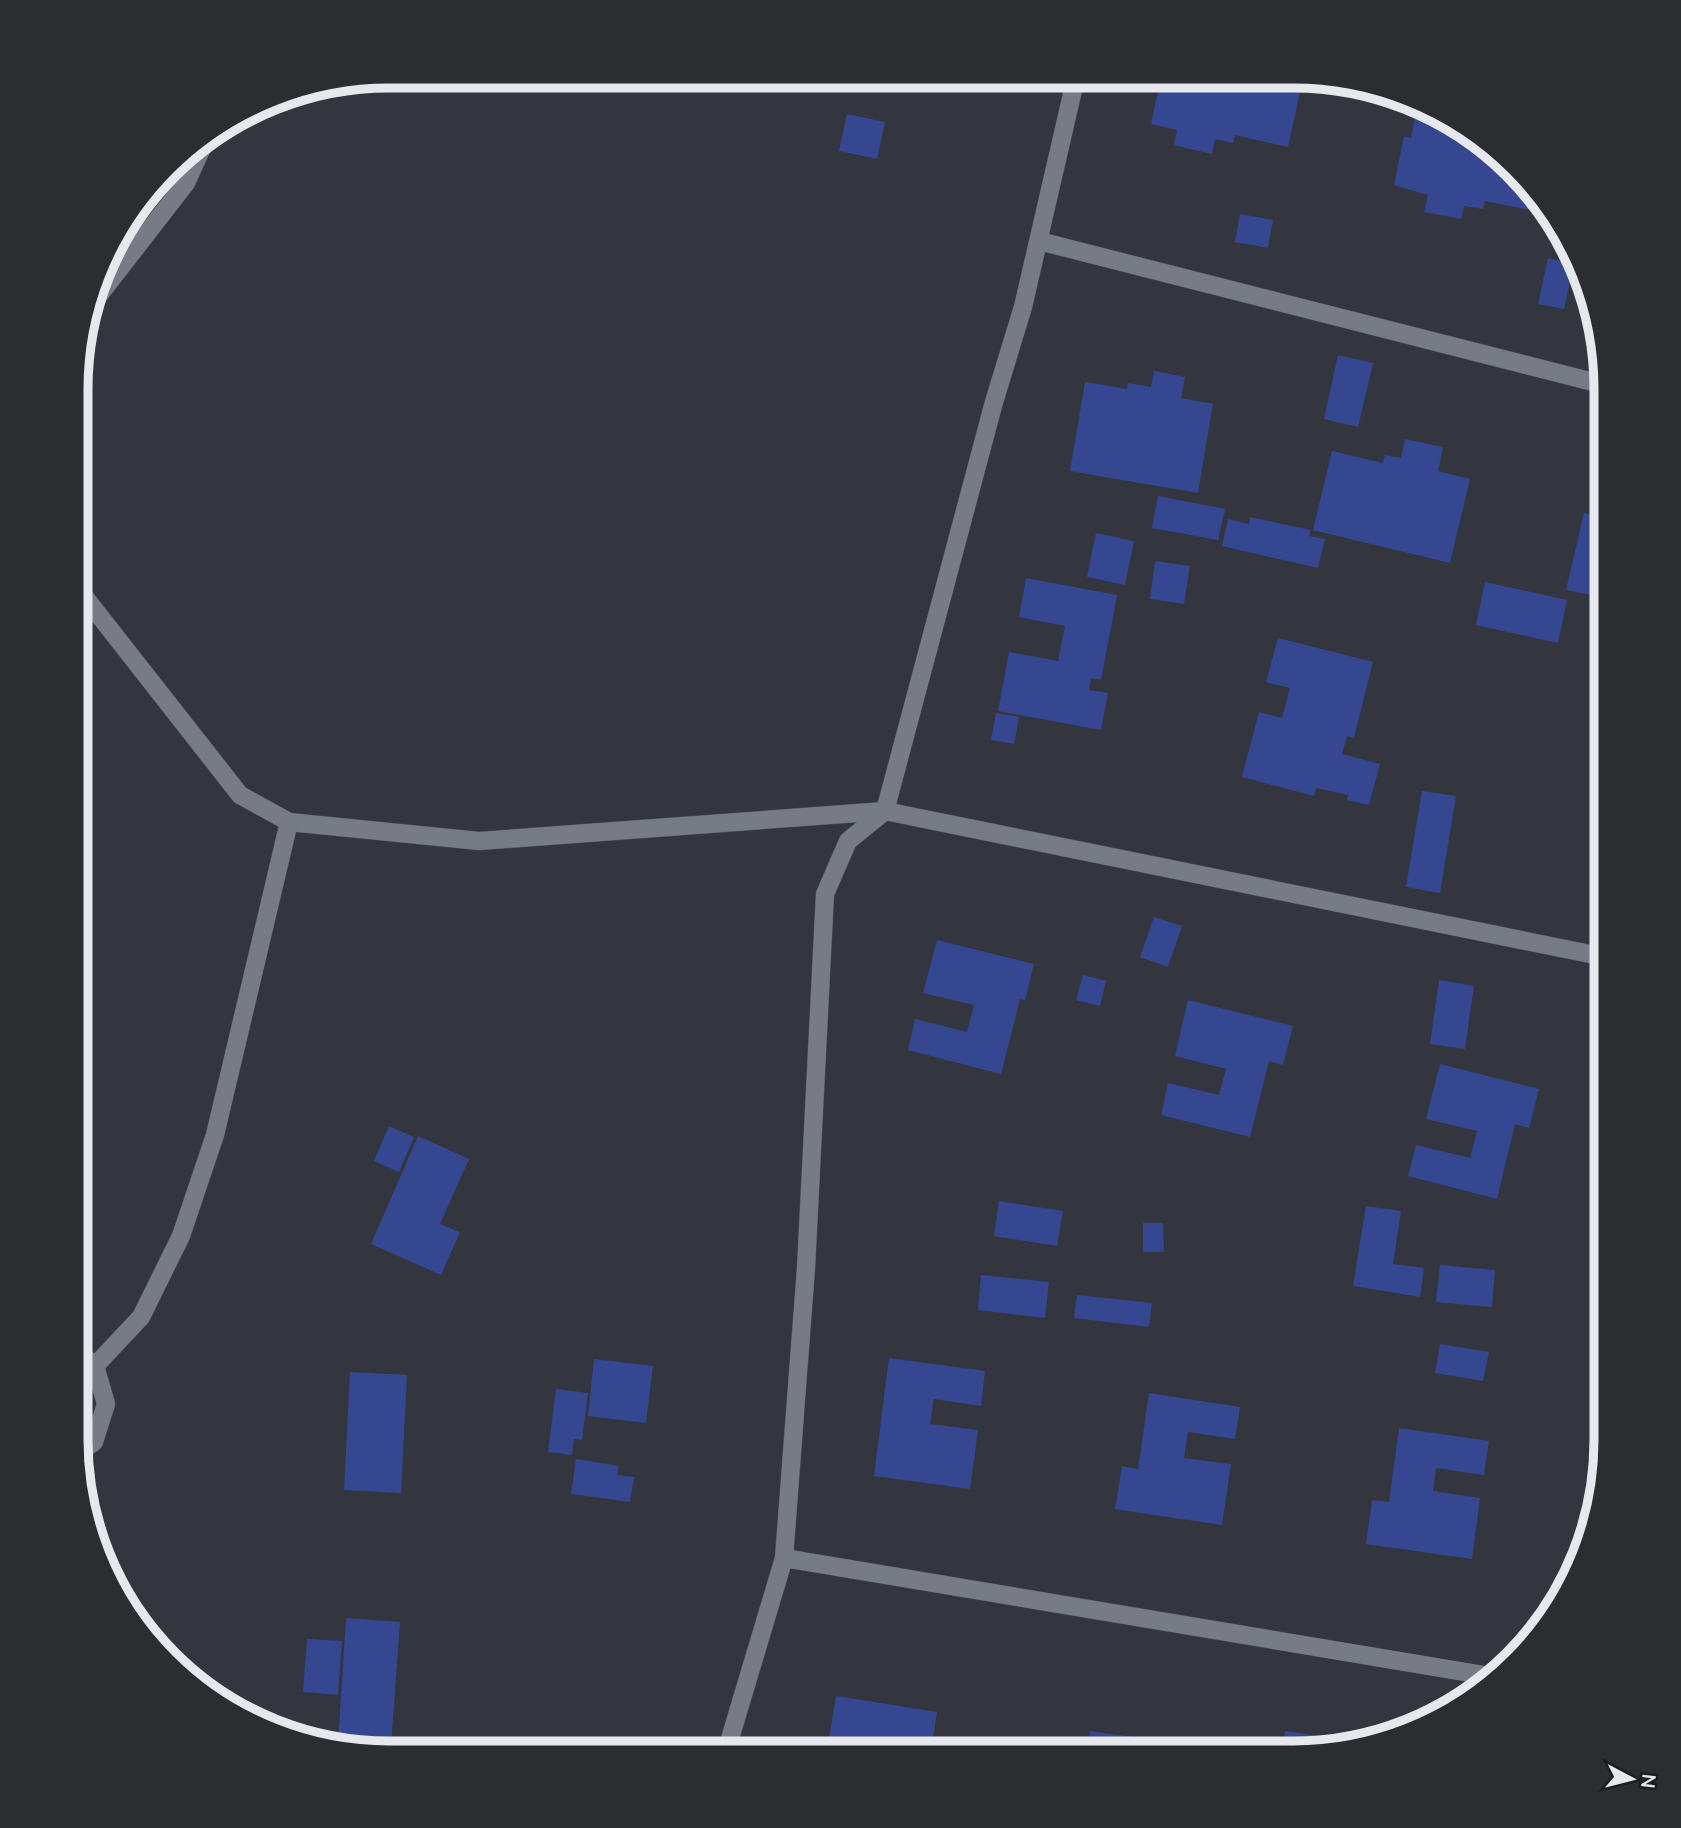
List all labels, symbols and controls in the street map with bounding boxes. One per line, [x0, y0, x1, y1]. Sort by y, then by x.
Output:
north arrow [1597, 1744, 1667, 1814]
text: N [1634, 1772, 1662, 1790]

